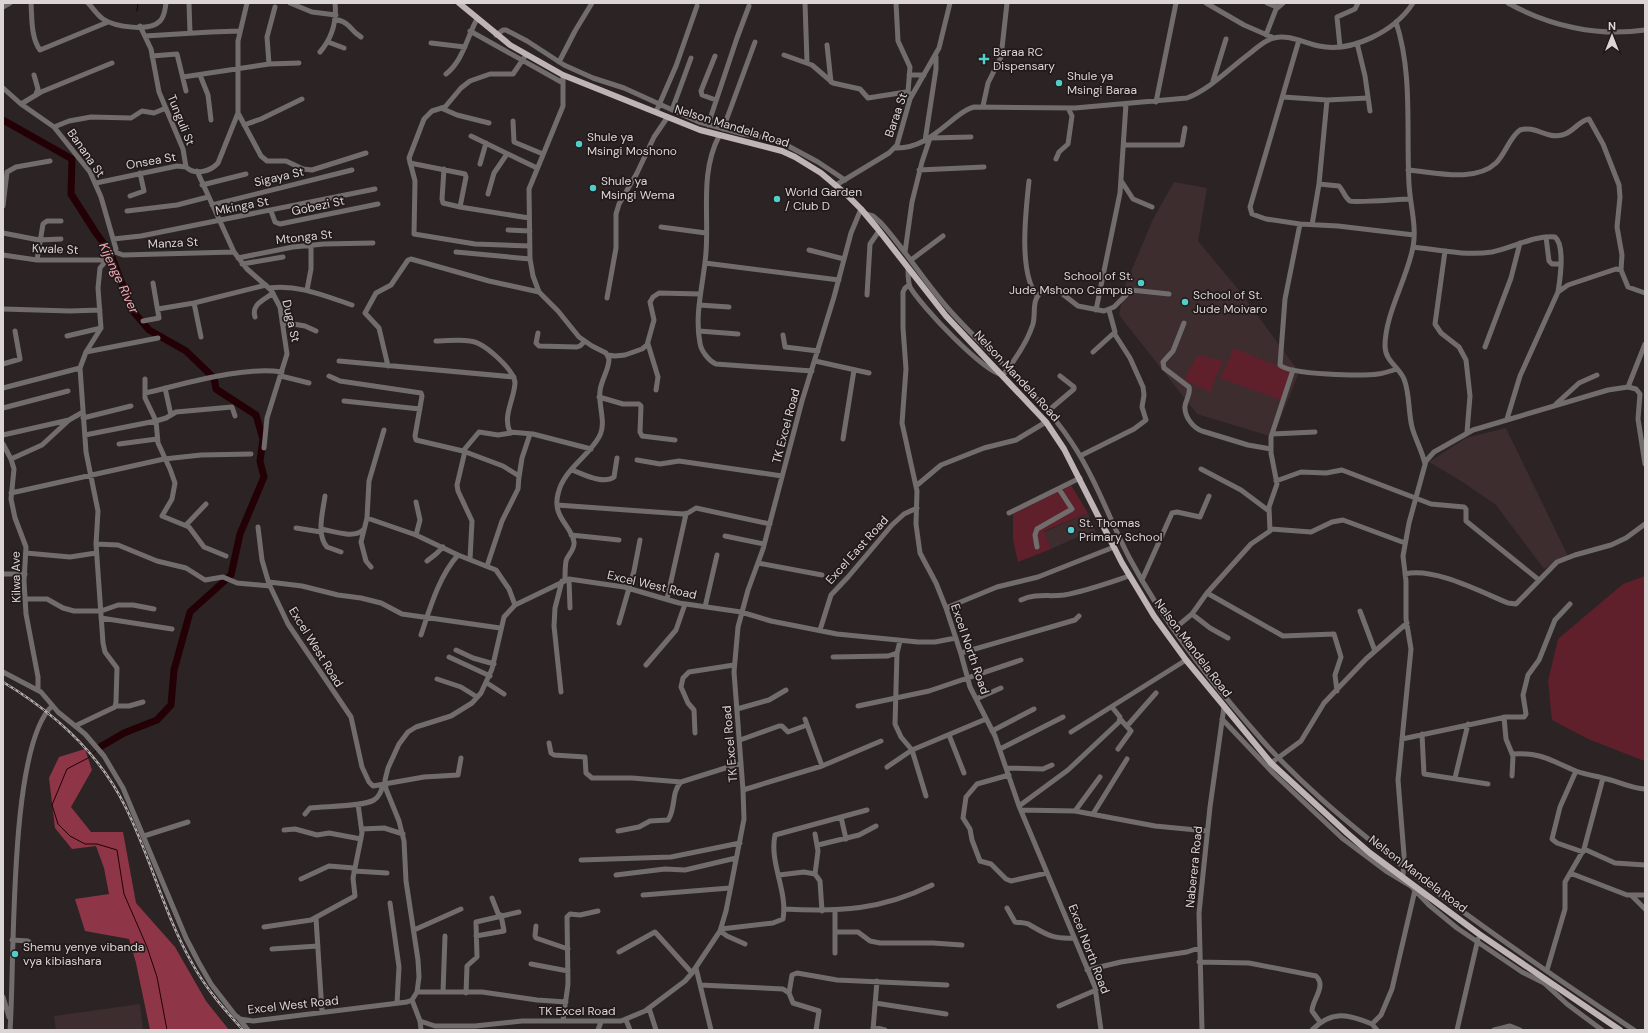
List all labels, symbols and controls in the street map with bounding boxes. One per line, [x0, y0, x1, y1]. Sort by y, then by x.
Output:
north arrow [1592, 16, 1632, 56]
text: N [1608, 19, 1616, 33]
place label: Baraa RC Dispensary [993, 44, 1055, 74]
marker: Baraa RC Dispensary [978, 53, 990, 65]
place label: Shule ya Msingi Baraa [1067, 68, 1137, 98]
marker: Shule ya Msingi Baraa [1054, 78, 1064, 88]
street label: Baraa St [881, 90, 911, 139]
street label: Tunguli St [163, 92, 199, 148]
street label: Nelson Mandela Road [673, 101, 791, 151]
street label: Banana St [64, 126, 109, 181]
place label: Shule ya Msingi Moshono [587, 129, 677, 159]
marker: Shule ya Msingi Moshono [574, 139, 584, 149]
street label: Onsea St [125, 149, 177, 173]
street label: Sigaya St [253, 163, 306, 190]
place label: Shule ya Msingi Wema [601, 173, 675, 203]
marker: Shule ya Msingi Wema [588, 183, 598, 193]
place label: World Garden / Club D [785, 184, 862, 214]
street label: Mkinga St [214, 193, 270, 219]
street label: Gobezi St [290, 193, 346, 219]
marker: World Garden / Club D [772, 194, 782, 204]
street label: Mtonga St [275, 226, 333, 248]
street label: Manza St [147, 234, 199, 252]
street label: Kwale St [32, 240, 79, 258]
water label: Kijenge River [95, 240, 143, 317]
place label: School of St. Jude Mshono Campus [1009, 268, 1133, 298]
marker: School of St. Jude Mshono Campus [1136, 278, 1146, 288]
place label: School of St. Jude Moivaro [1193, 287, 1267, 317]
marker: School of St. Jude Moivaro [1180, 297, 1190, 307]
street label: Duga St [278, 298, 304, 344]
street label: Nelson Mandela Road [971, 327, 1063, 425]
street label: TK Excel Road [768, 387, 804, 465]
street label: Excel East Road [822, 512, 892, 588]
place label: St. Thomas Primary School [1079, 515, 1162, 545]
marker: St. Thomas Primary School [1066, 525, 1076, 535]
street label: Kilwa Ave [8, 551, 24, 603]
street label: Excel West Road [606, 567, 698, 603]
street label: Nelson Mandela Road [1151, 596, 1235, 700]
street label: Excel North Road [947, 602, 993, 696]
street label: Excel West Road [285, 604, 347, 690]
street label: TK Excel Road [719, 705, 741, 783]
street label: Naberera Road [1182, 825, 1206, 909]
street label: Nelson Mandela Road [1366, 832, 1470, 916]
street label: Excel North Road [1065, 902, 1113, 996]
place label: Shemu yenye vibanda vya kibiashara [23, 939, 144, 969]
marker: Shemu yenye vibanda vya kibiashara [10, 949, 20, 959]
street label: Excel West Road [247, 992, 339, 1018]
street label: TK Excel Road [539, 1003, 615, 1019]

